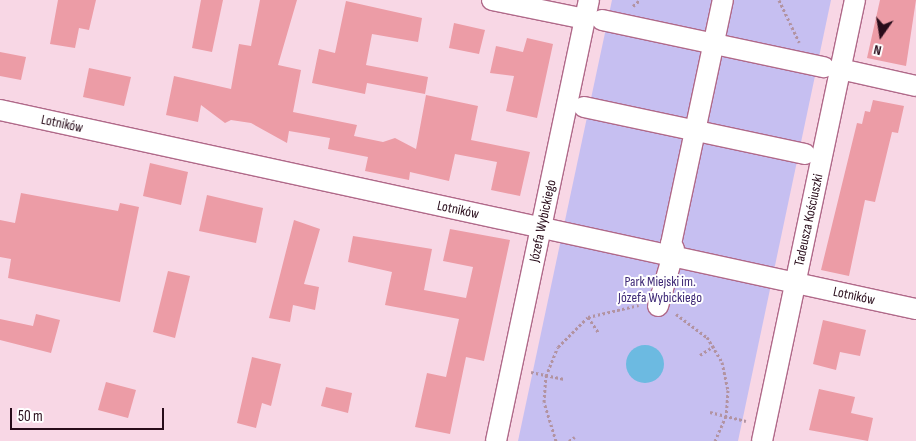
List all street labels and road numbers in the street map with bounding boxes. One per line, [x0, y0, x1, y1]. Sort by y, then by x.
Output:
street label: Lotników [40, 111, 84, 137]
street label: Tadeusza Kościuszki [791, 172, 827, 268]
street label: Józefa Wybickiego [526, 178, 560, 264]
street label: Lotników [436, 197, 480, 223]
street label: Lotników [832, 283, 876, 309]

